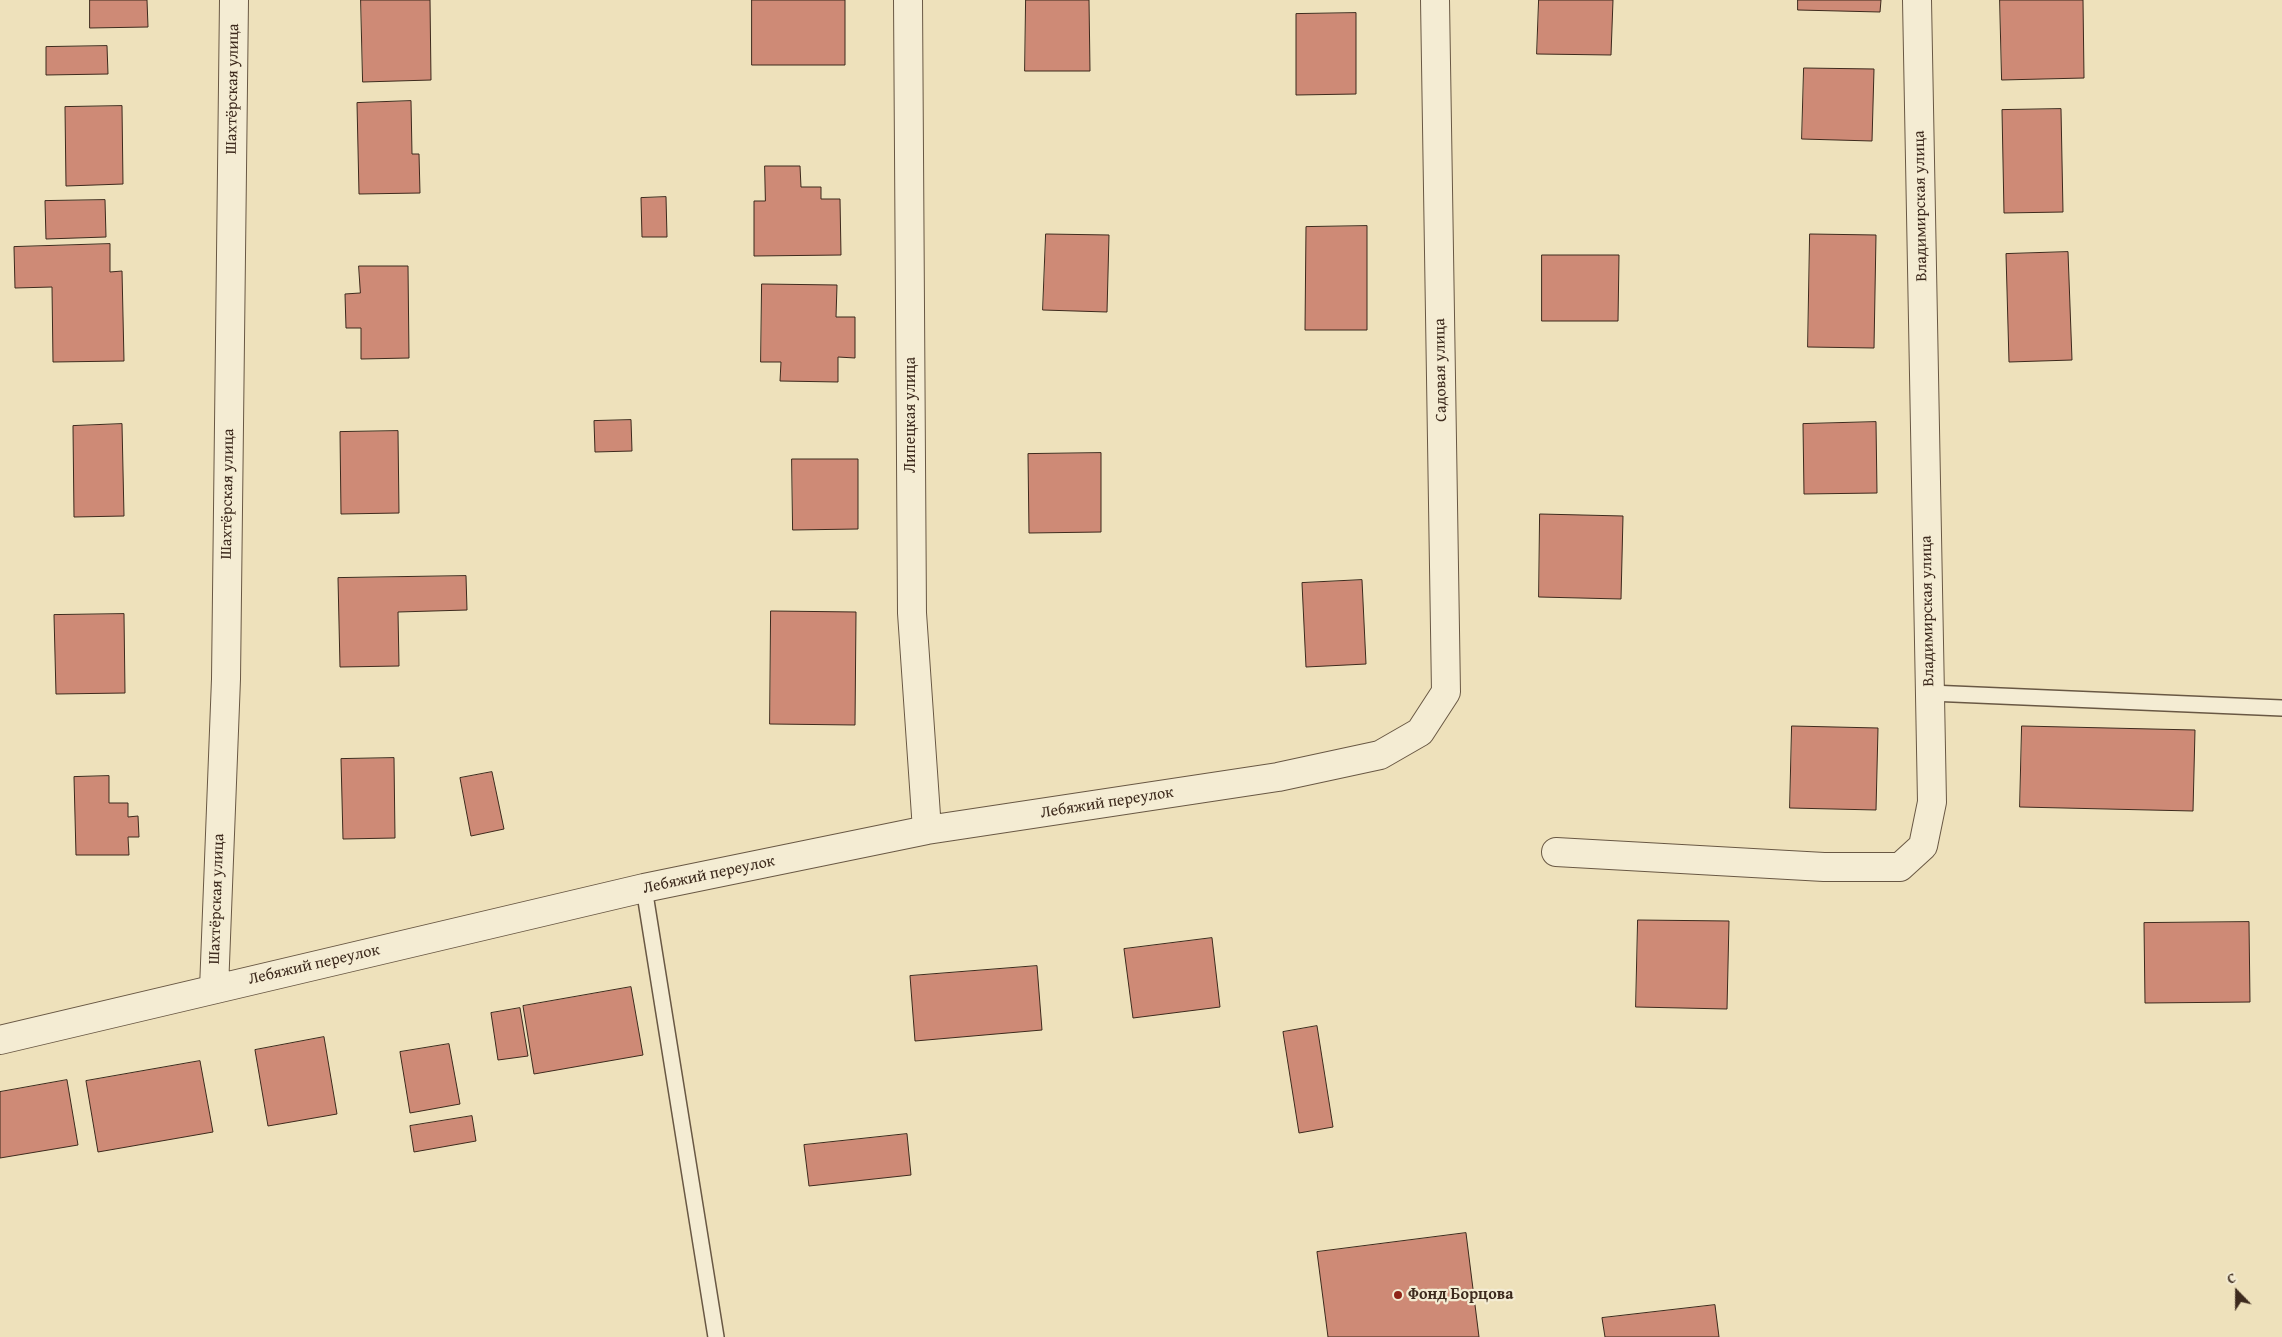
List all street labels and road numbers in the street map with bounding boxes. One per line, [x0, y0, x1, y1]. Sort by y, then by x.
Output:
street label: Шахтёрская улица [222, 23, 244, 155]
street label: Владимирская улица [1910, 130, 1932, 282]
street label: Садовая улица [1430, 318, 1452, 422]
street label: Липецкая улица [901, 357, 921, 473]
street label: Шахтёрская улица [217, 428, 239, 560]
street label: Владимирская улица [1917, 535, 1939, 687]
street label: Лебяжий переулок [1039, 783, 1175, 823]
street label: Шахтёрская улица [205, 833, 229, 965]
street label: Лебяжий переулок [641, 852, 777, 898]
street label: Лебяжий переулок [246, 941, 382, 989]

